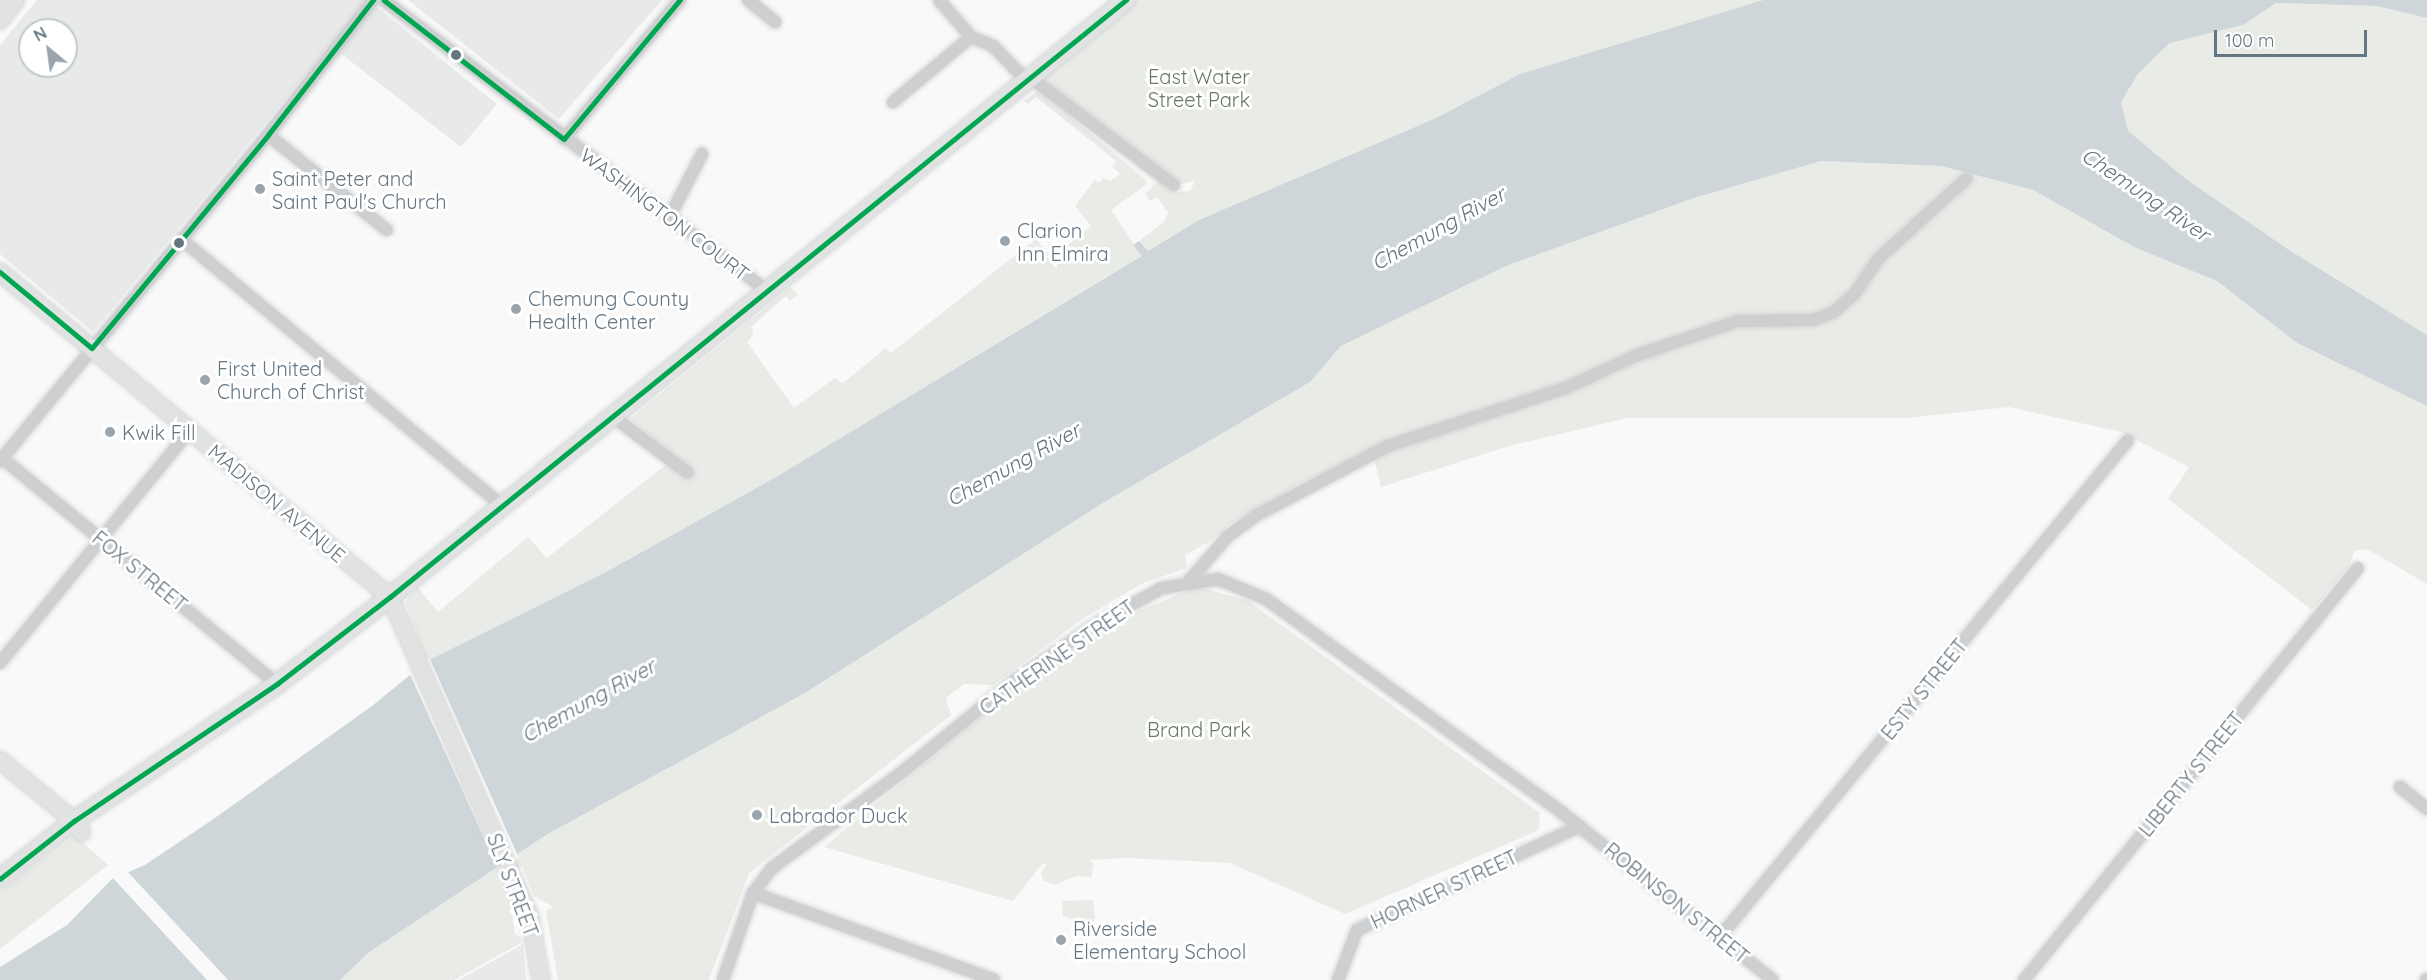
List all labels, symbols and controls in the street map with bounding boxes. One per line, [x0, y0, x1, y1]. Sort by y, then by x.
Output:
north arrow [18, 18, 78, 78]
scale bar [2217, 18, 2370, 56]
text: N [30, 22, 50, 46]
text: 100 m [2225, 29, 2274, 52]
unlabelled marker [450, 49, 462, 61]
park label: East Water Street Park [1148, 65, 1250, 112]
water label: Chemung River [2077, 142, 2215, 246]
street label: WASHINGTON COURT [576, 143, 754, 285]
place label: Saint Peter and Saint Paul's Church [272, 166, 447, 213]
water label: Chemung River [1367, 181, 1509, 275]
marker: Saint Peter and Saint Paul's Church [253, 182, 267, 196]
place label: Clarion Inn Elmira [1017, 218, 1109, 265]
marker: Clarion Inn Elmira [998, 234, 1012, 248]
unlabelled marker [173, 237, 185, 249]
place label: Chemung County Health Center [528, 286, 689, 333]
marker: Chemung County Health Center [509, 302, 523, 316]
place label: First United Church of Christ [217, 356, 365, 403]
marker: First United Church of Christ [198, 373, 212, 387]
water label: Chemung River [942, 417, 1084, 511]
place label: Kwik Fill [122, 420, 195, 444]
marker: Kwik Fill [103, 425, 117, 439]
street label: MADISON AVENUE [204, 439, 350, 567]
street label: FOX STREET [88, 526, 192, 616]
street label: CATHERINE STREET [975, 594, 1139, 720]
street label: ESTY STREET [1876, 634, 1972, 744]
water label: Chemung River [517, 653, 659, 747]
street label: LIBERTY STREET [2133, 707, 2249, 841]
park label: Brand Park [1147, 717, 1251, 741]
place label: Labrador Duck [769, 803, 908, 827]
marker: Labrador Duck [750, 808, 764, 822]
street label: SLY STREET [482, 830, 544, 940]
street label: ROBINSON STREET [1600, 837, 1754, 969]
street label: HORNER STREET [1367, 844, 1521, 934]
place label: Riverside Elementary School [1073, 916, 1246, 963]
marker: Riverside Elementary School [1054, 933, 1068, 947]

